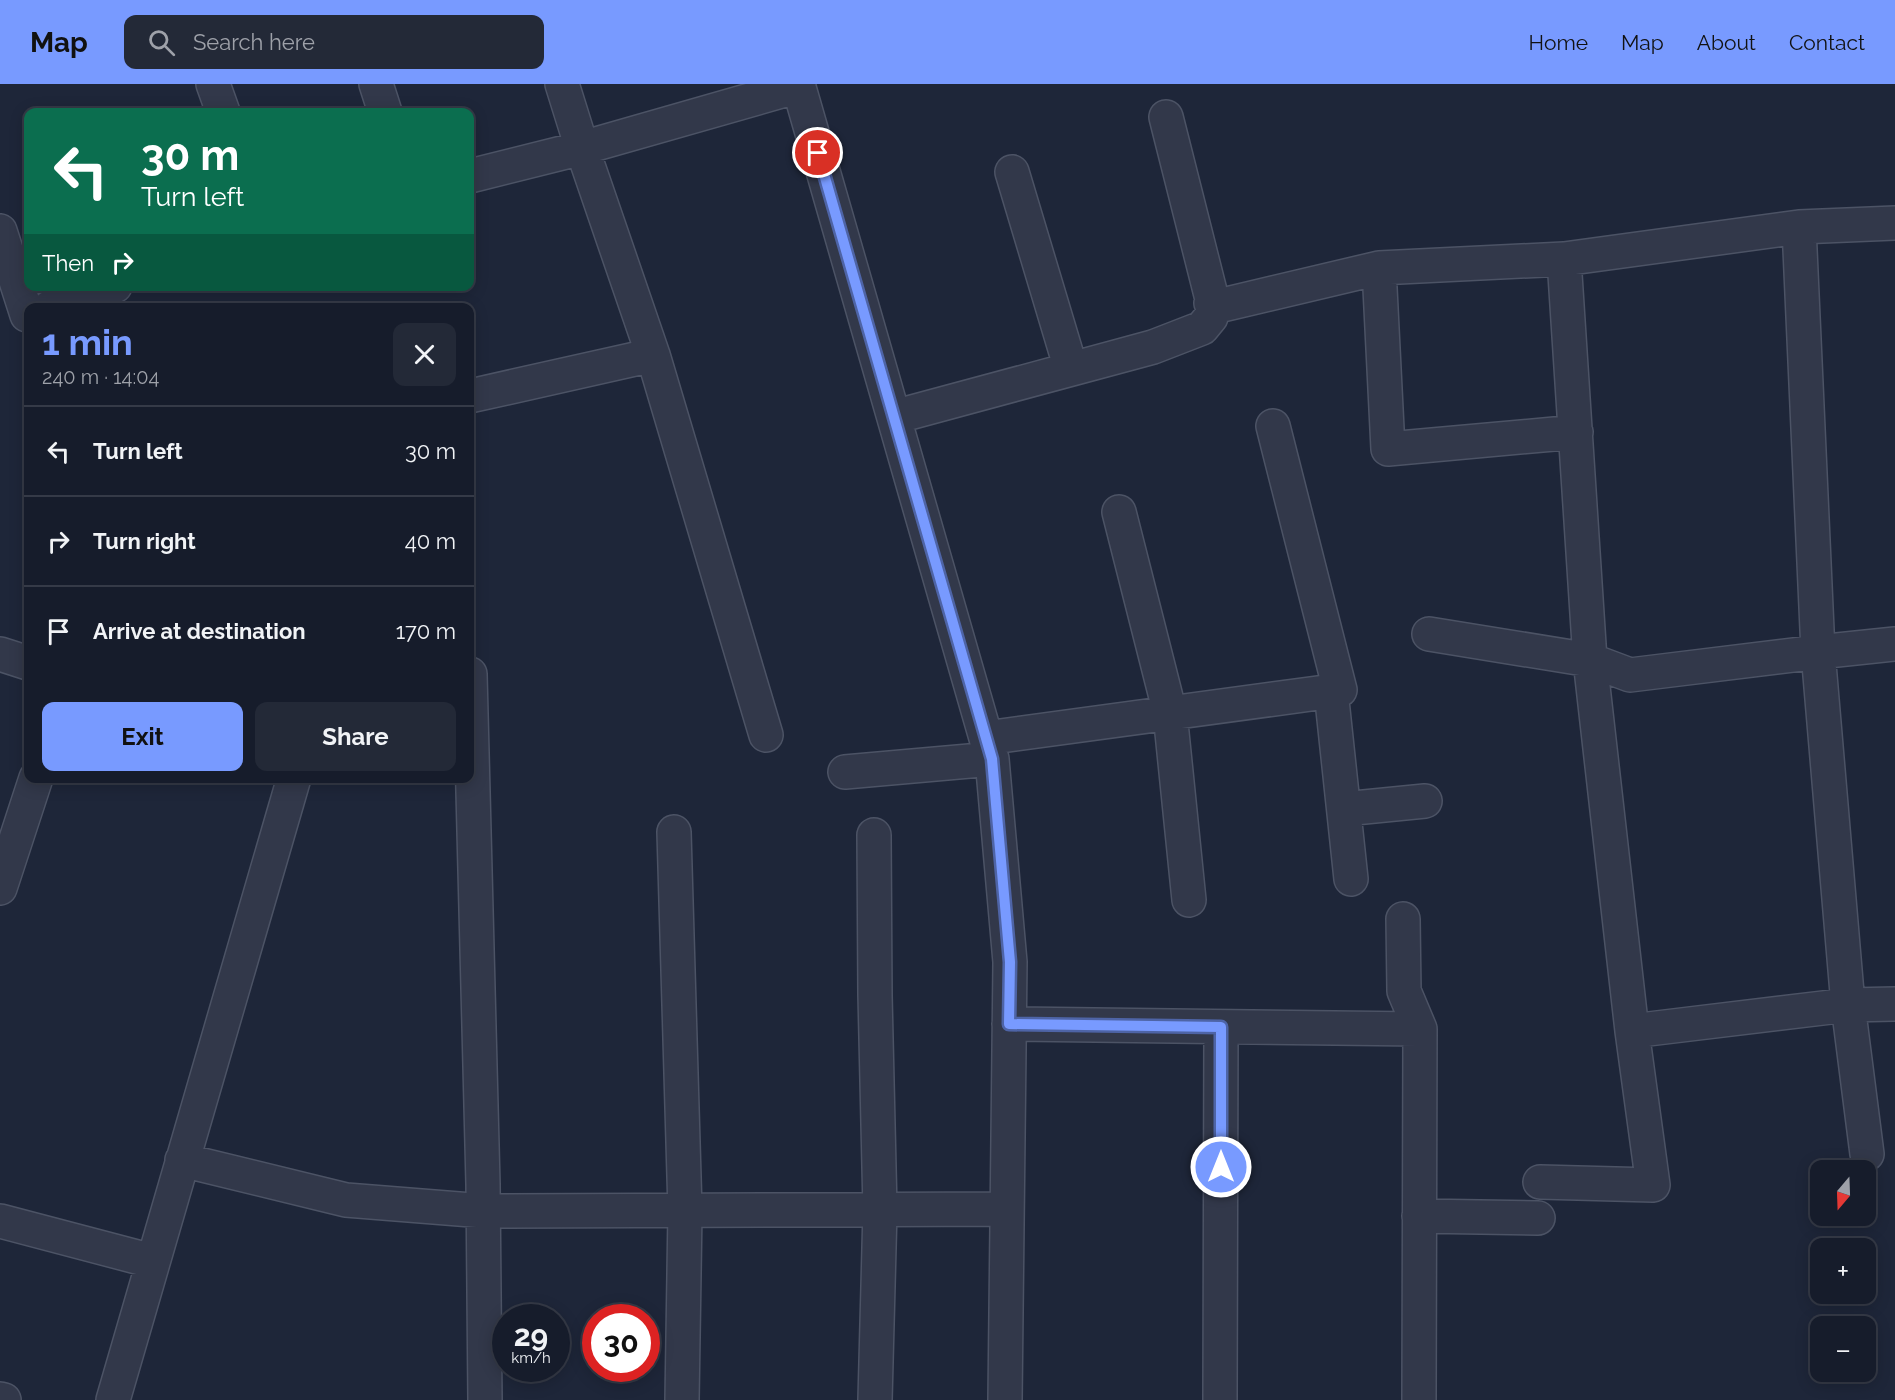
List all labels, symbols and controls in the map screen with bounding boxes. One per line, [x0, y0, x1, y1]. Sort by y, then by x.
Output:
search box [124, 15, 544, 69]
text: Map [30, 26, 88, 59]
icon: search [145, 26, 178, 59]
text: Search here [193, 29, 315, 55]
text: Home [1529, 30, 1588, 55]
text: Map [1621, 30, 1664, 55]
text: About [1697, 30, 1756, 55]
text: Contact [1789, 30, 1865, 55]
pin [792, 127, 843, 178]
text: 30 m [141, 131, 239, 180]
icon: left [42, 132, 120, 210]
icon: arrive [801, 136, 834, 169]
text: Turn left [141, 181, 244, 212]
icon: right [106, 246, 139, 279]
text: Then [42, 250, 94, 276]
text: 1 min [42, 321, 133, 363]
button: close [393, 323, 456, 386]
text: 240 m · 14:04 [42, 365, 159, 389]
icon: left [42, 435, 75, 468]
text: Turn left [93, 438, 183, 464]
text: 30 m [405, 438, 456, 464]
icon: right [42, 525, 75, 558]
text: Turn right [93, 528, 196, 554]
text: 40 m [405, 528, 456, 554]
icon: arrive [42, 615, 75, 648]
text: Arrive at destination [93, 618, 306, 644]
text: 170 m [396, 618, 456, 644]
button: Exit [42, 702, 243, 771]
button: Share [255, 702, 456, 771]
position arrow [1189, 1135, 1253, 1199]
north arrow [1810, 1160, 1876, 1226]
map controls [1810, 1160, 1876, 1382]
button: + [1810, 1238, 1876, 1304]
speed limit sign: 30 [582, 1304, 660, 1382]
button: − [1810, 1316, 1876, 1382]
text: 29 [514, 1318, 548, 1353]
text: km/h [511, 1349, 551, 1367]

